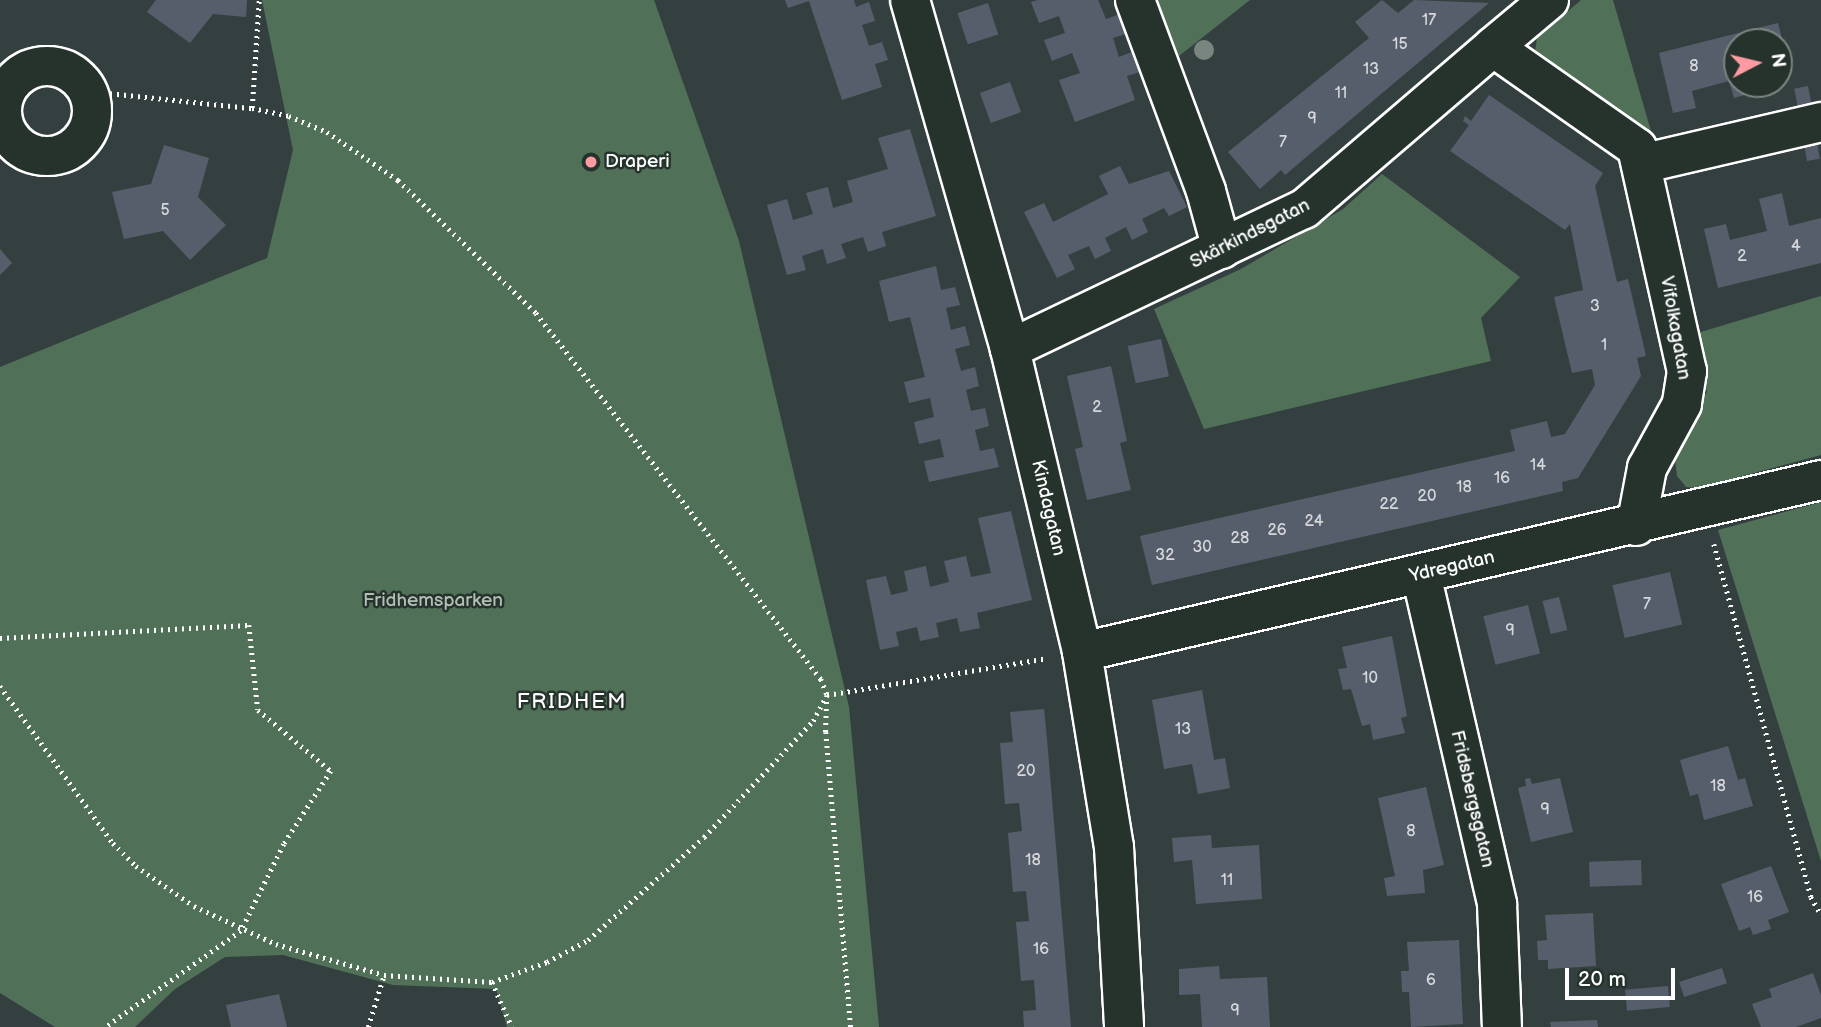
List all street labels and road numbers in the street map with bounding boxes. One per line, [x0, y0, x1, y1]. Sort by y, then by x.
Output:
street label: Skärkindsgatan [1186, 194, 1314, 274]
street label: Vifolkagatan [1655, 275, 1695, 381]
street label: Kindagatan [1026, 458, 1070, 558]
street label: Ydregatan [1407, 546, 1497, 588]
street label: Fridsbergsgatan [1445, 728, 1499, 870]

